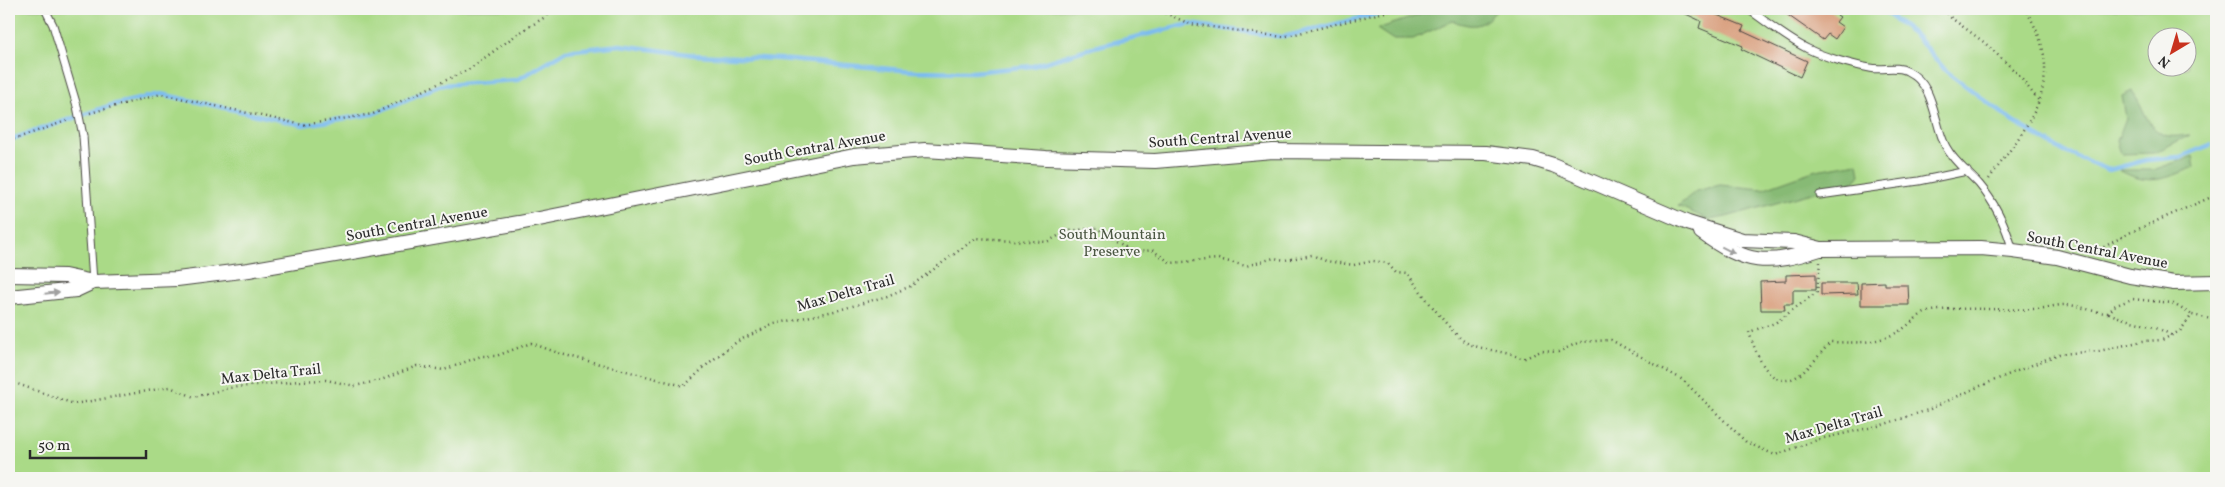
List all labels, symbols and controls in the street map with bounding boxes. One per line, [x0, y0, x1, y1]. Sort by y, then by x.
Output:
north arrow [2148, 28, 2198, 78]
text: N [2155, 50, 2175, 72]
street label: South Central Avenue [1148, 124, 1292, 154]
street label: South Central Avenue [743, 126, 887, 172]
street label: South Central Avenue [345, 202, 489, 248]
park label: South Mountain Preserve [1058, 225, 1166, 263]
street label: South Central Avenue [2025, 227, 2169, 275]
one-way arrow [1721, 246, 1735, 254]
street label: Max Delta Trail [795, 270, 897, 318]
one-way arrow [44, 289, 60, 297]
street label: Max Delta Trail [220, 359, 322, 391]
street label: Max Delta Trail [1783, 402, 1885, 450]
scale bar [30, 427, 146, 459]
text: 50 m [38, 436, 70, 457]

